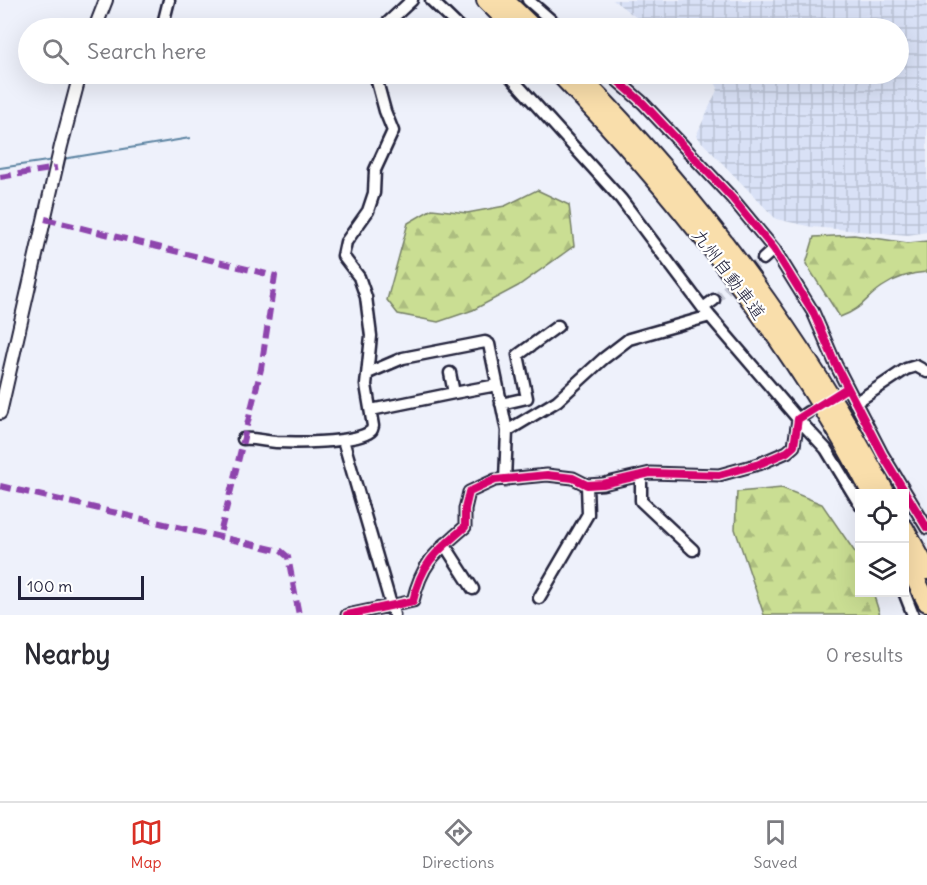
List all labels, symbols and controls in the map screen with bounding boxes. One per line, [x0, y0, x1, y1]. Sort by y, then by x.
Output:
search box [18, 18, 909, 84]
icon: search [39, 35, 72, 68]
text: Search here [87, 37, 206, 65]
street label: 九州自動車道 [687, 224, 771, 324]
map controls [855, 489, 909, 597]
button: locate [855, 489, 909, 543]
button: layers [855, 543, 909, 597]
scale bar [18, 573, 144, 600]
text: 100 m [27, 576, 72, 596]
text: Nearby [24, 638, 110, 671]
text: 0 results [826, 642, 903, 667]
tab: Map [130, 816, 163, 872]
tab: Directions [422, 816, 494, 872]
tab: Saved [754, 816, 797, 872]

